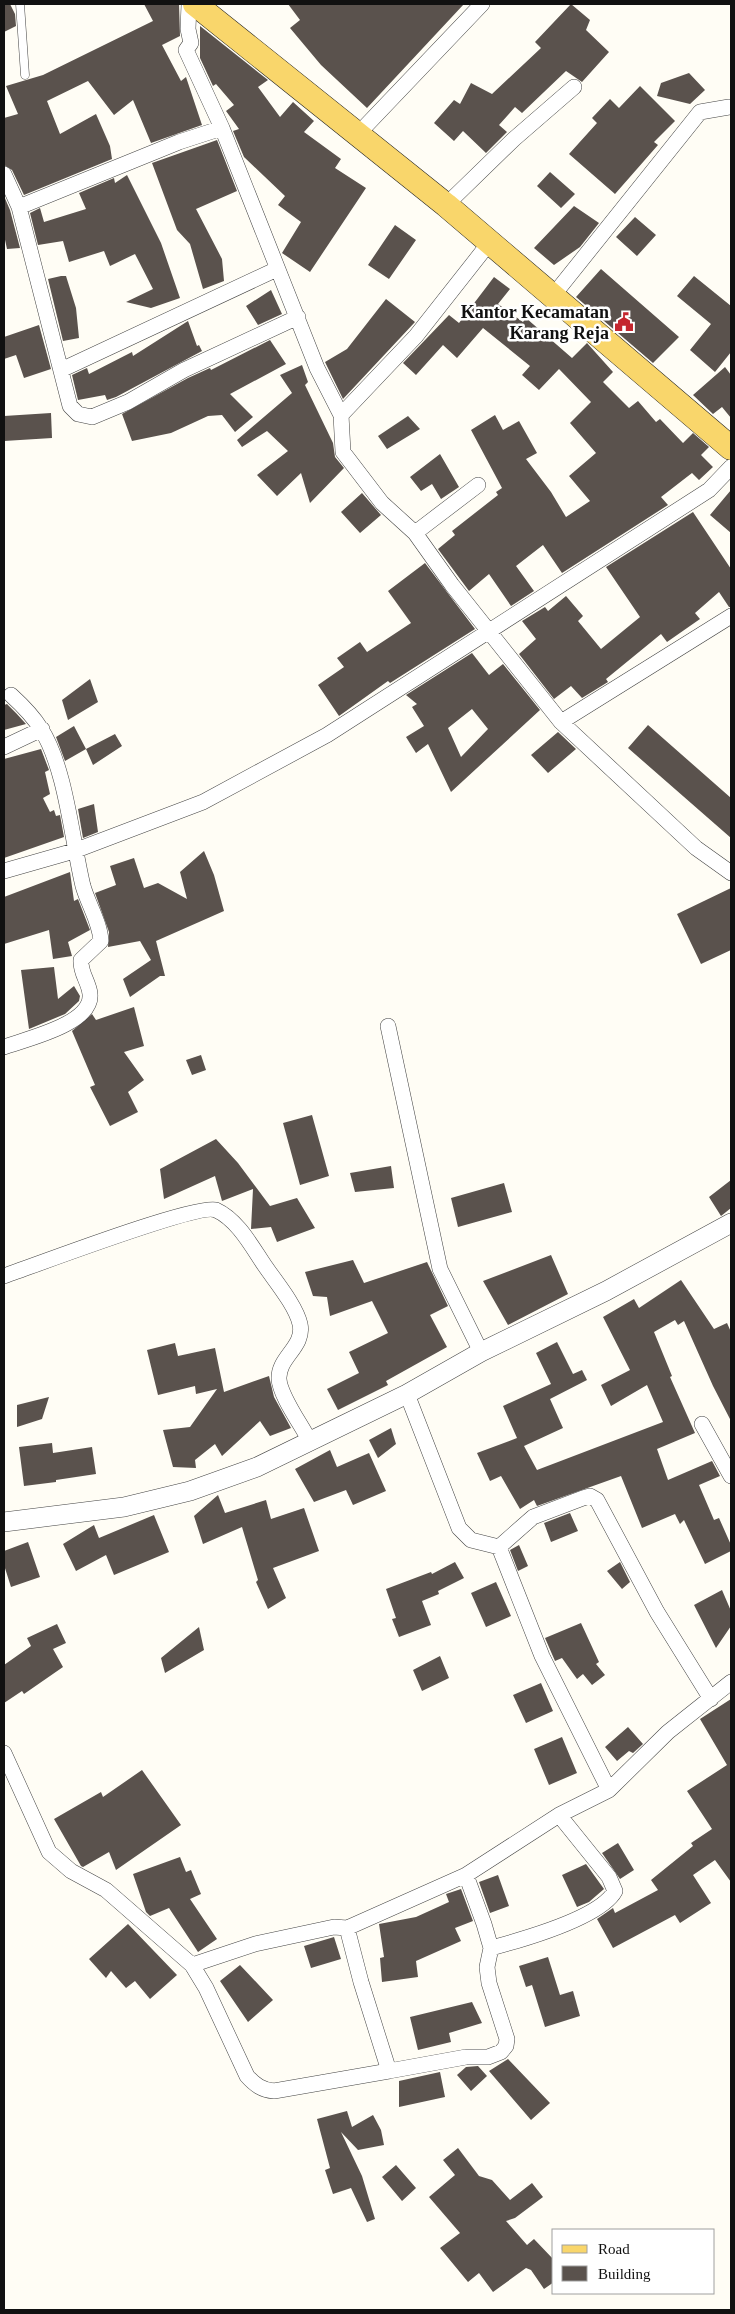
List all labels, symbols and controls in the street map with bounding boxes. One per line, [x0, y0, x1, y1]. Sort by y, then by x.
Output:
place label: Kantor Kecamatan Karang Reja [461, 302, 609, 343]
public building icon: Kantor Kecamatan Karang Reja [613, 311, 635, 333]
legend [552, 2229, 715, 2294]
text: Road [598, 2241, 630, 2257]
text: Building [598, 2266, 651, 2282]

